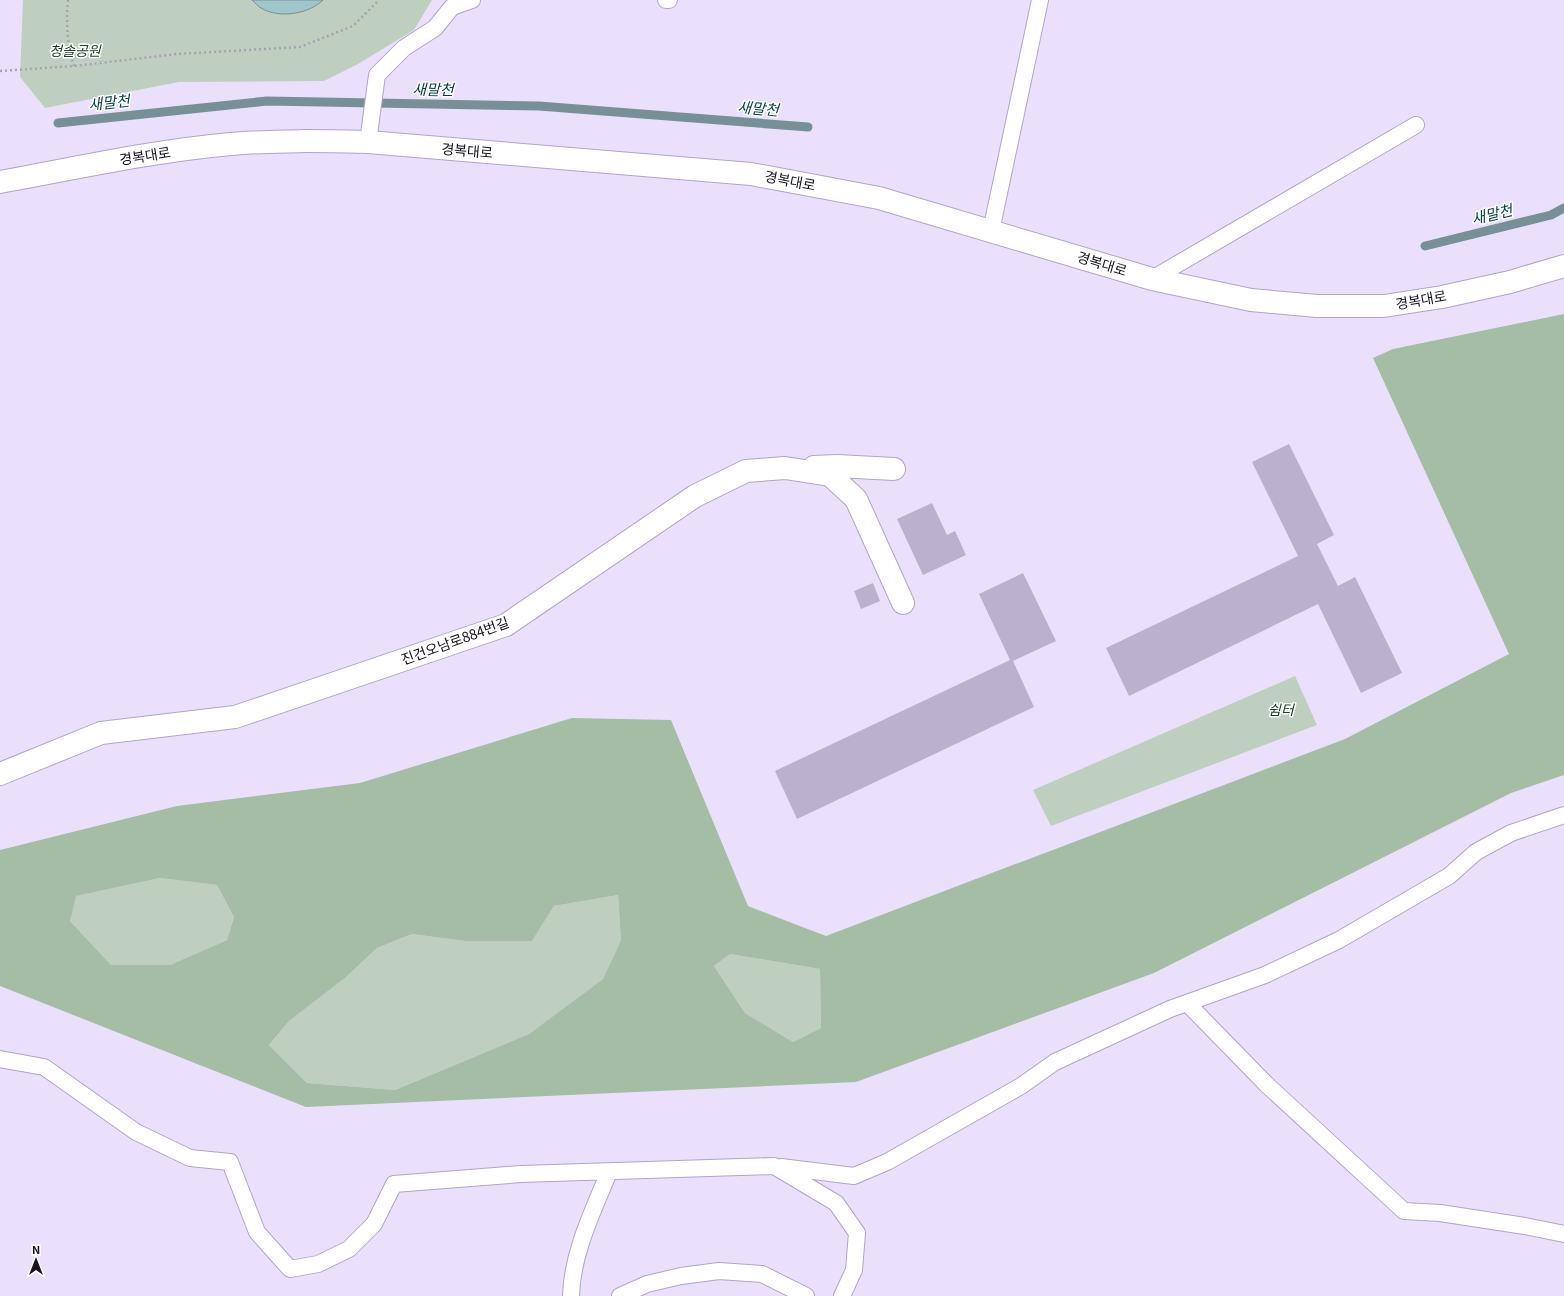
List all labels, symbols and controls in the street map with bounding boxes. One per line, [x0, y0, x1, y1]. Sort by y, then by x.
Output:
park label: 청솔공원 [49, 40, 102, 60]
water label: 새말천 [412, 78, 456, 99]
water label: 새말천 [87, 89, 133, 114]
water label: 새말천 [737, 95, 782, 120]
street label: 경복대로 [441, 138, 494, 162]
street label: 경복대로 [118, 141, 172, 169]
street label: 경복대로 [763, 165, 817, 195]
water label: 새말천 [1469, 198, 1516, 229]
street label: 경복대로 [1075, 246, 1130, 280]
street label: 경복대로 [1394, 285, 1448, 313]
street label: 진건오남로884번길 [398, 611, 511, 669]
park label: 쉼터 [1268, 699, 1296, 719]
north arrow [16, 1240, 56, 1280]
text: N [32, 1241, 40, 1257]

